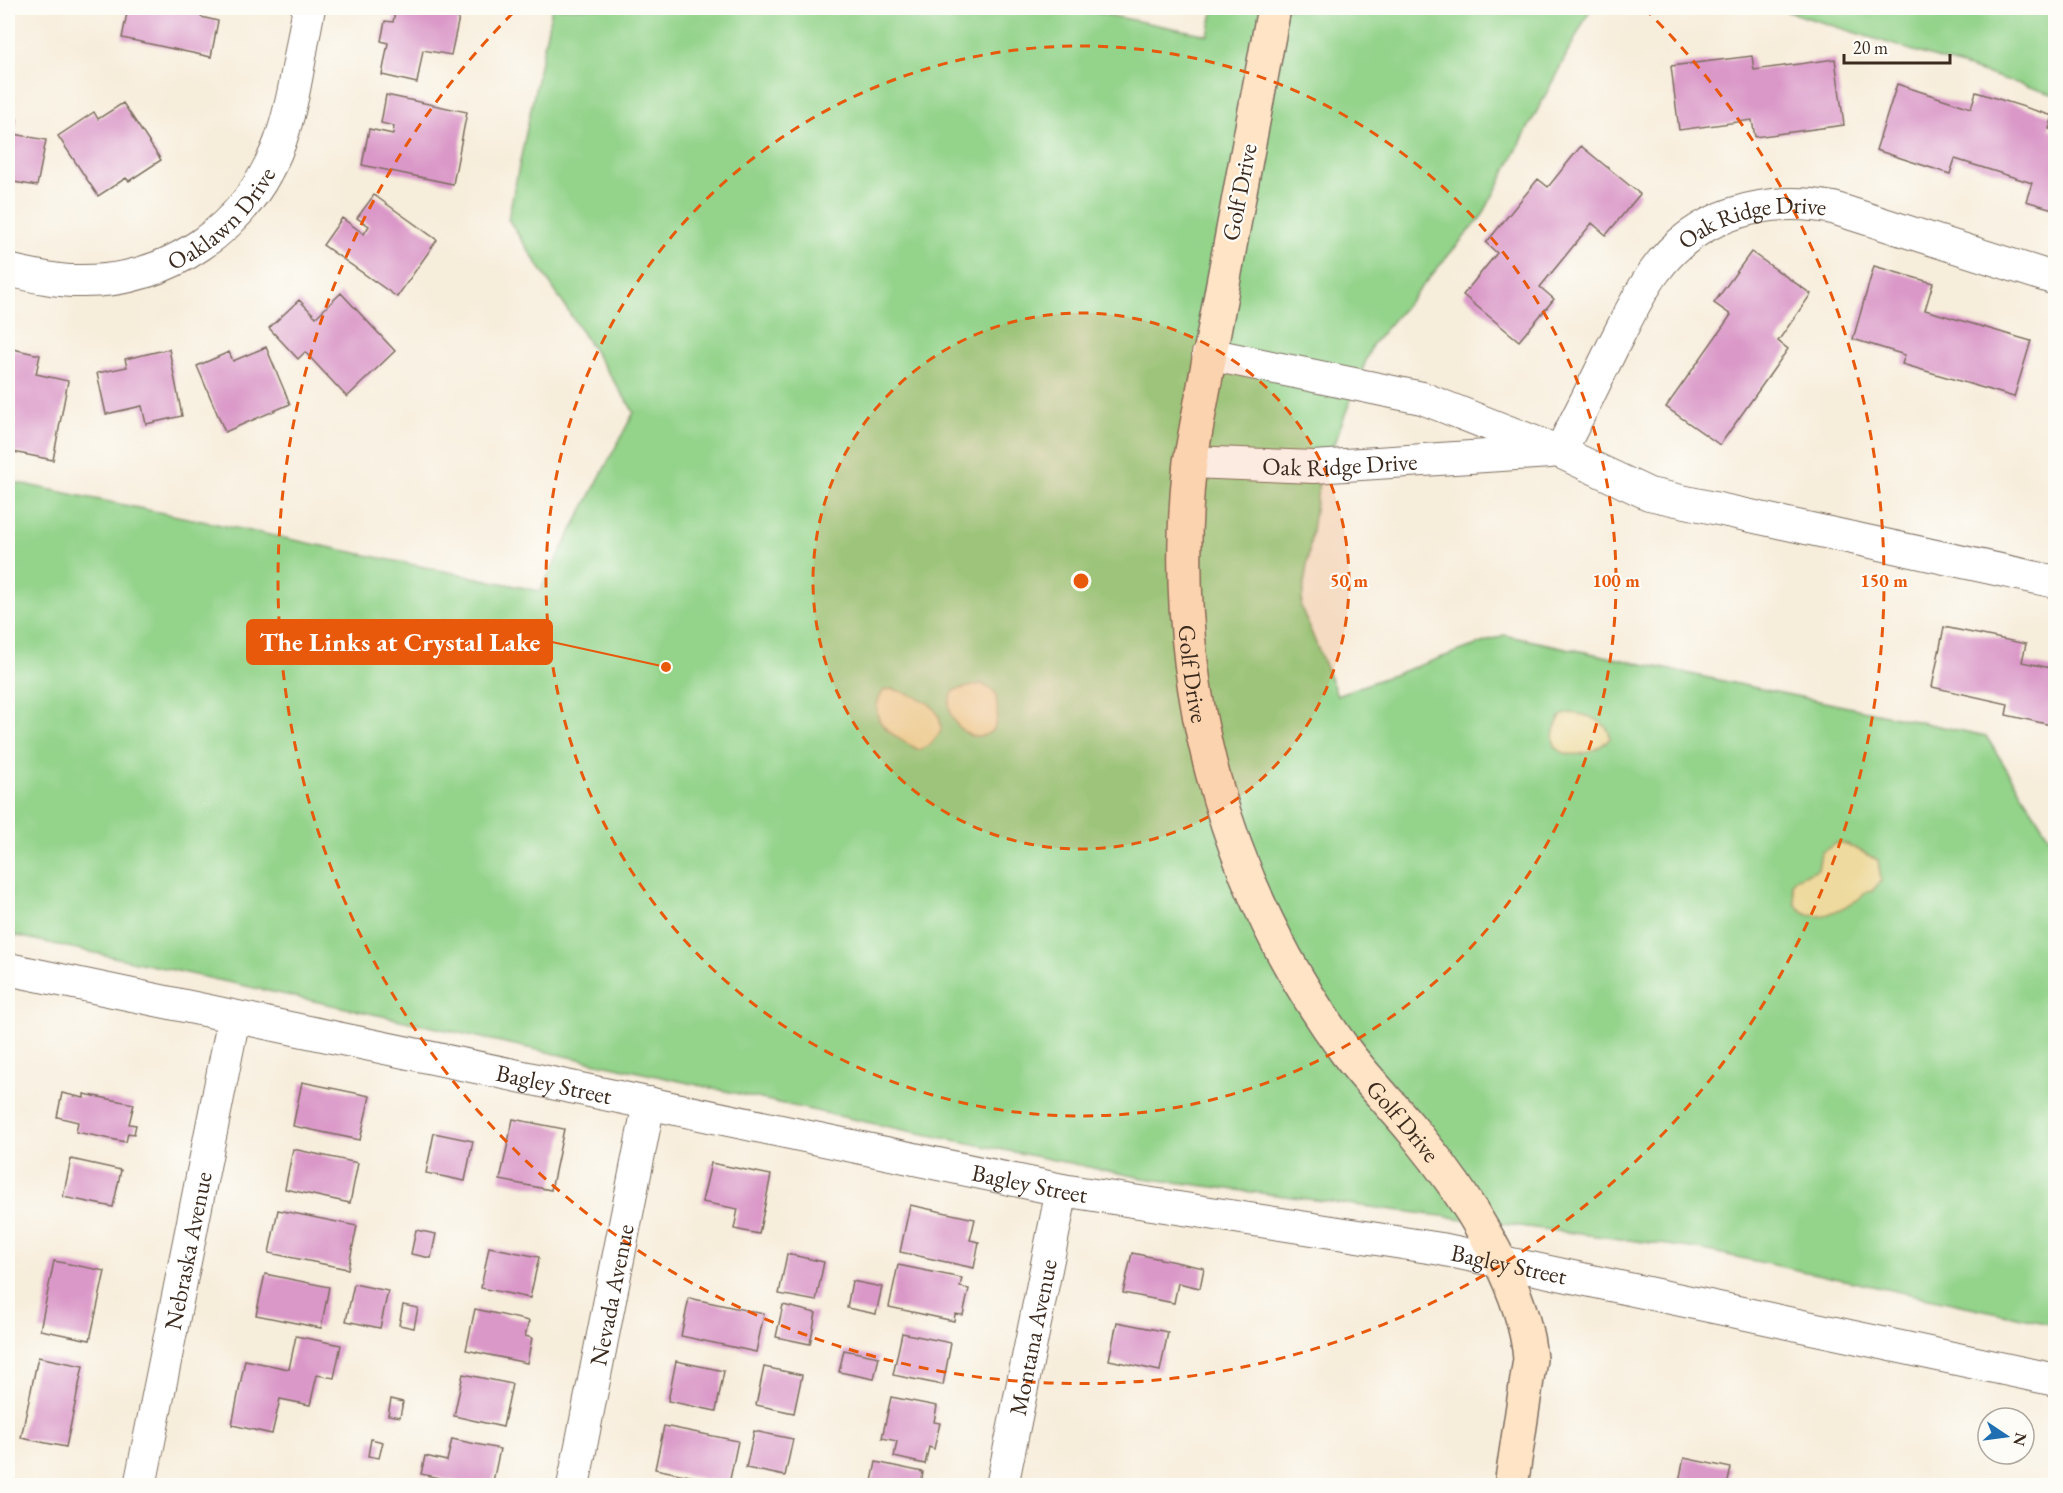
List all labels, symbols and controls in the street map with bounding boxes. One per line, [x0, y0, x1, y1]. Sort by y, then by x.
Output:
scale bar [1844, 27, 1950, 65]
text: 20 m [1853, 36, 1888, 59]
street label: Golf Drive [1214, 141, 1264, 243]
street label: Oaklawn Drive [162, 161, 282, 277]
street label: Oak Ridge Drive [1671, 188, 1829, 255]
street label: Oak Ridge Drive [1262, 445, 1418, 483]
text: 50 m [1330, 569, 1368, 592]
text: 100 m [1592, 569, 1640, 592]
text: 150 m [1860, 569, 1908, 592]
centre of rings [1071, 571, 1091, 591]
callout: The Links at Crystal Lake [247, 620, 552, 664]
street label: Golf Drive [1172, 623, 1216, 725]
text: The Links at Crystal Lake [260, 625, 541, 659]
street label: Bagley Street [493, 1056, 615, 1111]
street label: Golf Drive [1360, 1073, 1447, 1168]
street label: Bagley Street [969, 1156, 1090, 1209]
street label: Nebraska Avenue [156, 1169, 218, 1333]
street label: Nevada Avenue [582, 1221, 640, 1368]
street label: Bagley Street [1448, 1236, 1570, 1291]
street label: Montana Avenue [1001, 1256, 1063, 1418]
north arrow [1976, 1406, 2036, 1466]
text: N [2008, 1431, 2032, 1448]

